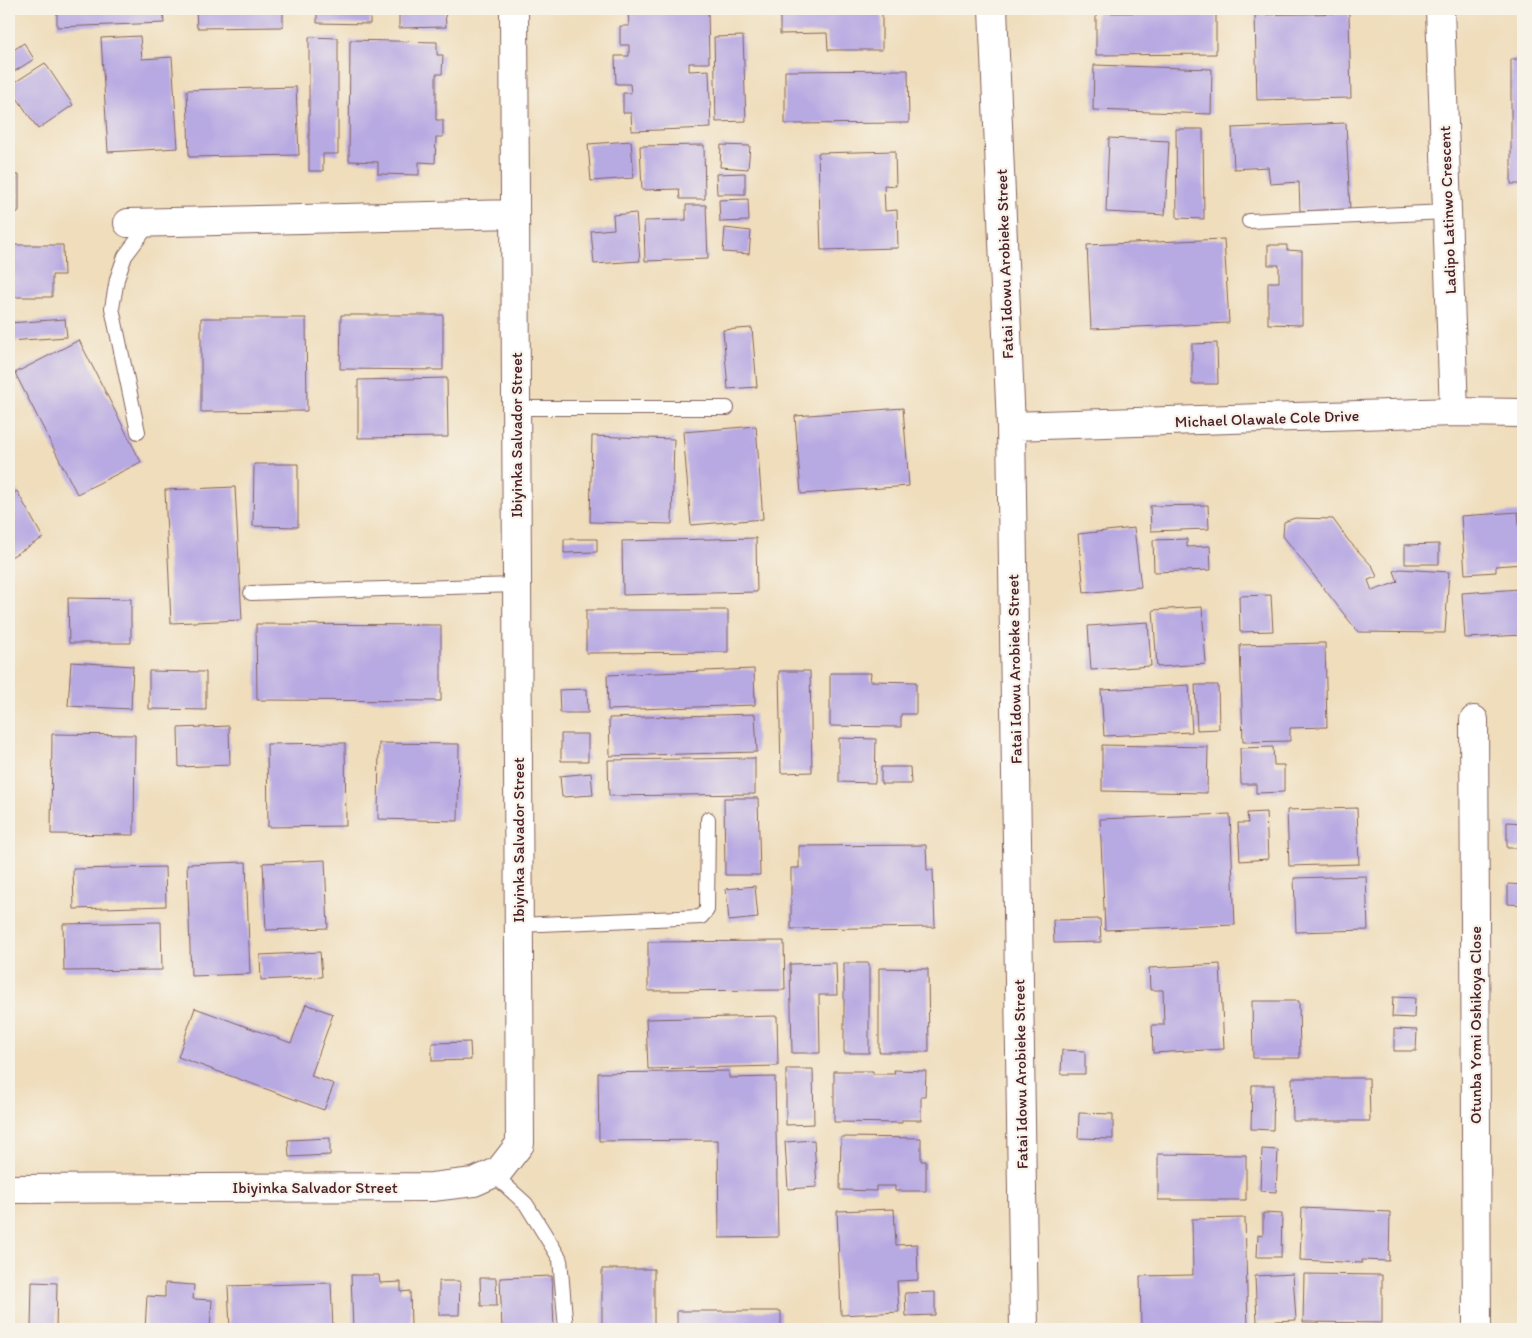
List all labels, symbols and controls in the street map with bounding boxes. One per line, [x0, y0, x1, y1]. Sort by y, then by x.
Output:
street label: Ladipo Latinwo Crescent [1435, 125, 1460, 295]
street label: Fatai Idowu Arobieke Street [992, 169, 1017, 359]
street label: Ibiyinka Salvador Street [507, 352, 526, 518]
street label: Michael Olawale Cole Drive [1174, 406, 1360, 431]
street label: Fatai Idowu Arobieke Street [1003, 574, 1026, 764]
street label: Ibiyinka Salvador Street [509, 757, 528, 923]
street label: Otunba Yomi Oshikoya Close [1466, 926, 1485, 1124]
street label: Fatai Idowu Arobieke Street [1009, 979, 1032, 1169]
street label: Ibiyinka Salvador Street [232, 1178, 398, 1197]

